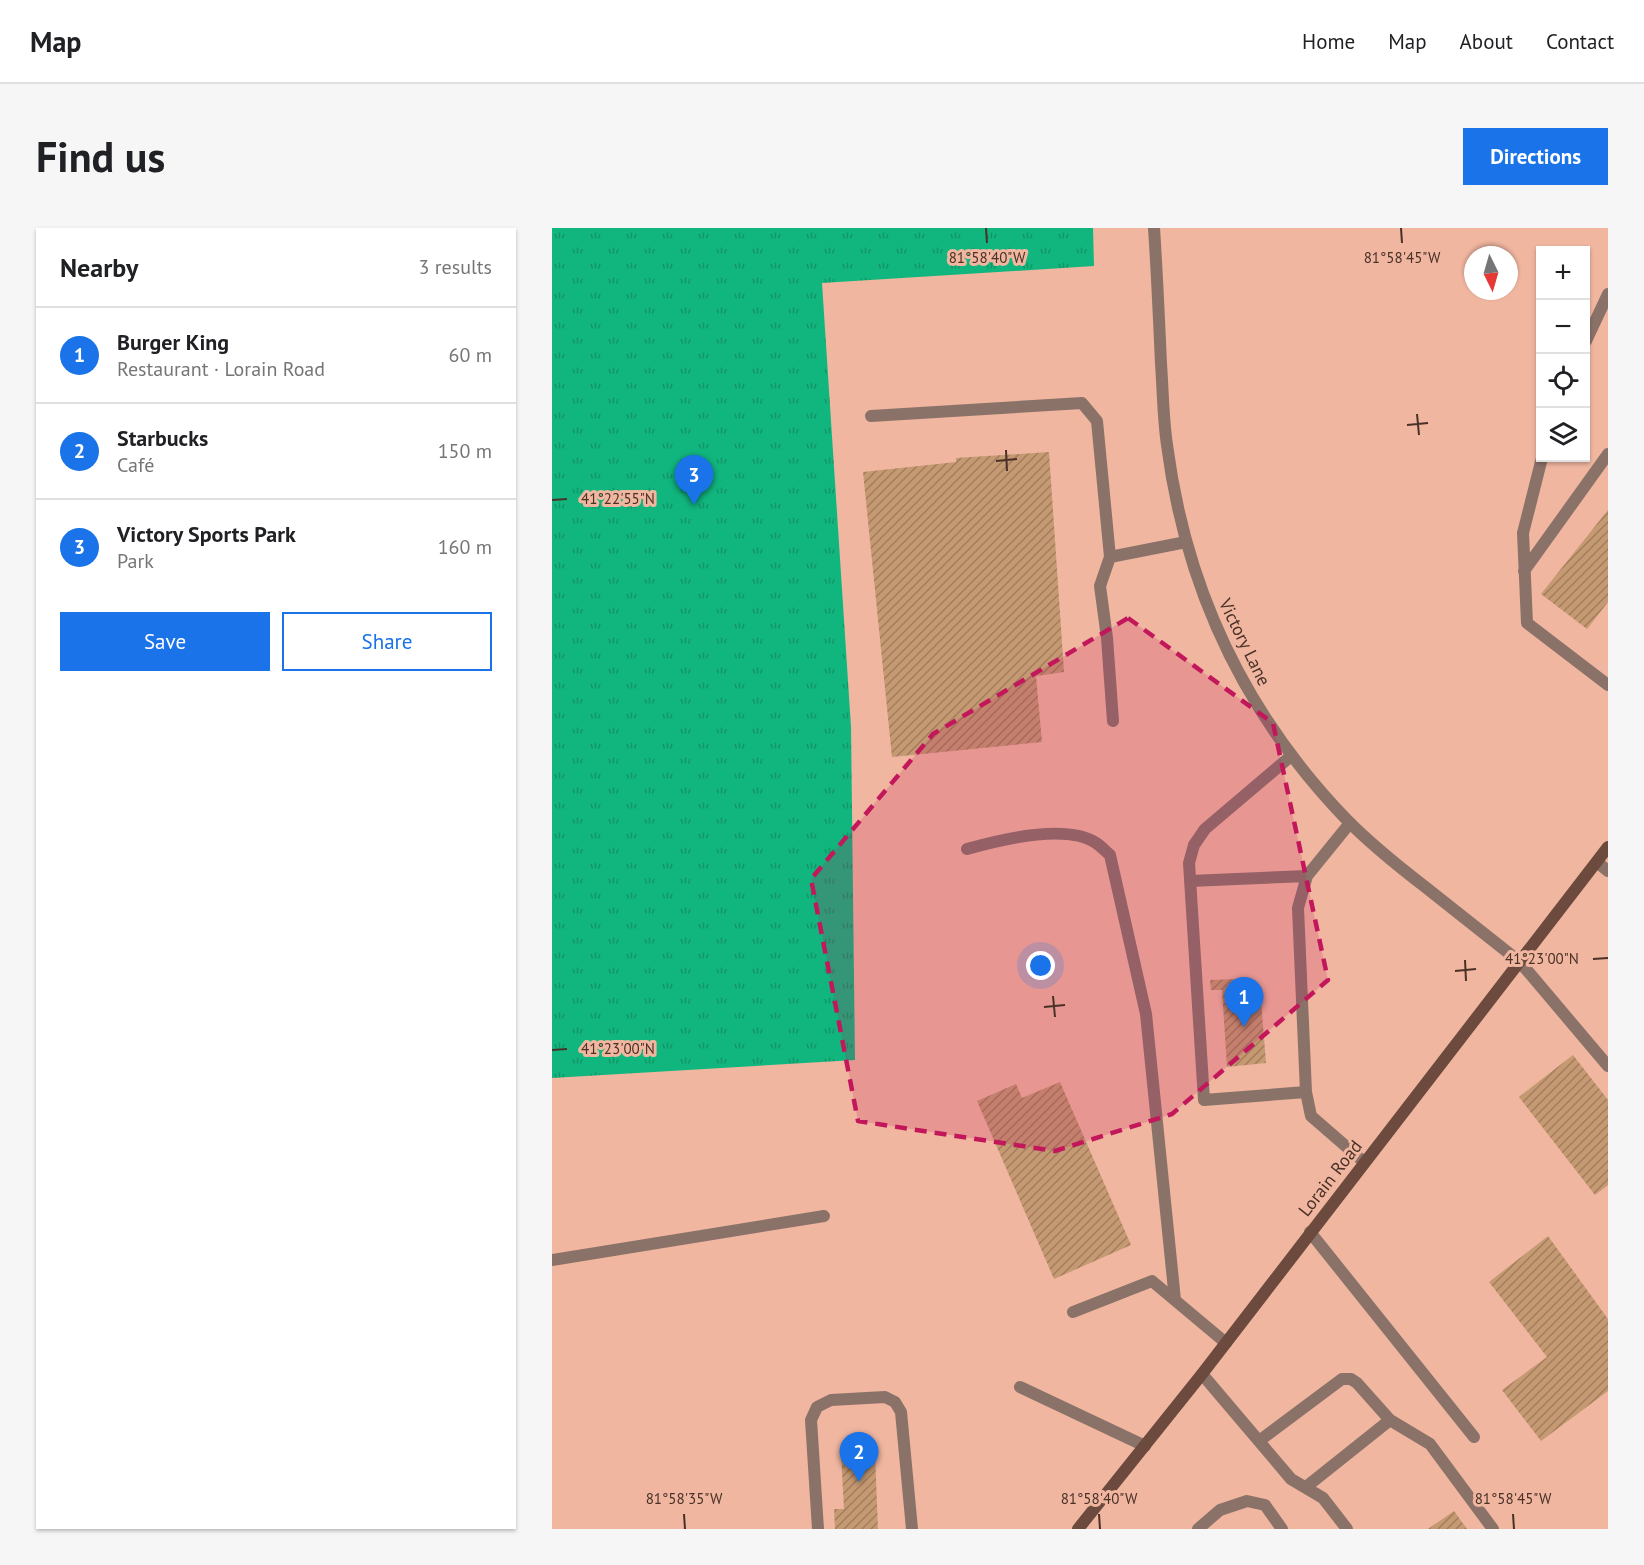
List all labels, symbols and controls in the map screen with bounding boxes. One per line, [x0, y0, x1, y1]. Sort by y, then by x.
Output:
text: Map [30, 23, 81, 60]
text: Home [1302, 28, 1355, 55]
text: Map [1388, 28, 1427, 55]
text: About [1460, 28, 1513, 55]
text: Contact [1546, 28, 1614, 55]
button: Directions [1463, 128, 1608, 185]
text: Find us [36, 129, 165, 184]
north arrow [1464, 246, 1518, 300]
map controls [1536, 246, 1590, 462]
button: + [1536, 246, 1590, 300]
text: 81°58'40"W [949, 248, 1026, 267]
text: 81°58'45"W [1364, 248, 1441, 267]
text: Nearby [60, 251, 138, 284]
text: 3 results [419, 254, 492, 280]
button: − [1536, 300, 1590, 354]
text: Burger King [117, 328, 229, 356]
text: 1 [74, 342, 85, 368]
text: 60 m [449, 342, 492, 368]
button: locate [1536, 354, 1590, 408]
text: Restaurant · Lorain Road [117, 356, 325, 382]
button: layers [1536, 408, 1590, 462]
text: Starbucks [117, 424, 208, 452]
text: 2 [74, 438, 85, 464]
text: 150 m [438, 438, 492, 464]
text: Café [117, 452, 154, 478]
pin: 3 [674, 456, 714, 505]
text: 41°22'55"N [581, 489, 655, 508]
text: Victory Sports Park [117, 520, 296, 548]
text: 3 [74, 534, 85, 560]
text: 160 m [438, 534, 492, 560]
text: Park [117, 548, 154, 574]
street label: Victory Lane [1214, 594, 1276, 689]
button: Save [60, 612, 270, 671]
button: Share [282, 612, 492, 671]
text: 41°23'00"N [1505, 949, 1579, 968]
your location [1026, 951, 1055, 980]
pin: 1 [1224, 978, 1264, 1027]
text: 41°23'00"N [581, 1039, 655, 1058]
street label: Lorain Road [1293, 1135, 1367, 1221]
pin: 2 [840, 1432, 878, 1482]
text: 81°58'35"W [646, 1489, 723, 1508]
text: 81°58'40"W [1061, 1489, 1138, 1508]
text: 81°58'45"W [1475, 1489, 1552, 1508]

